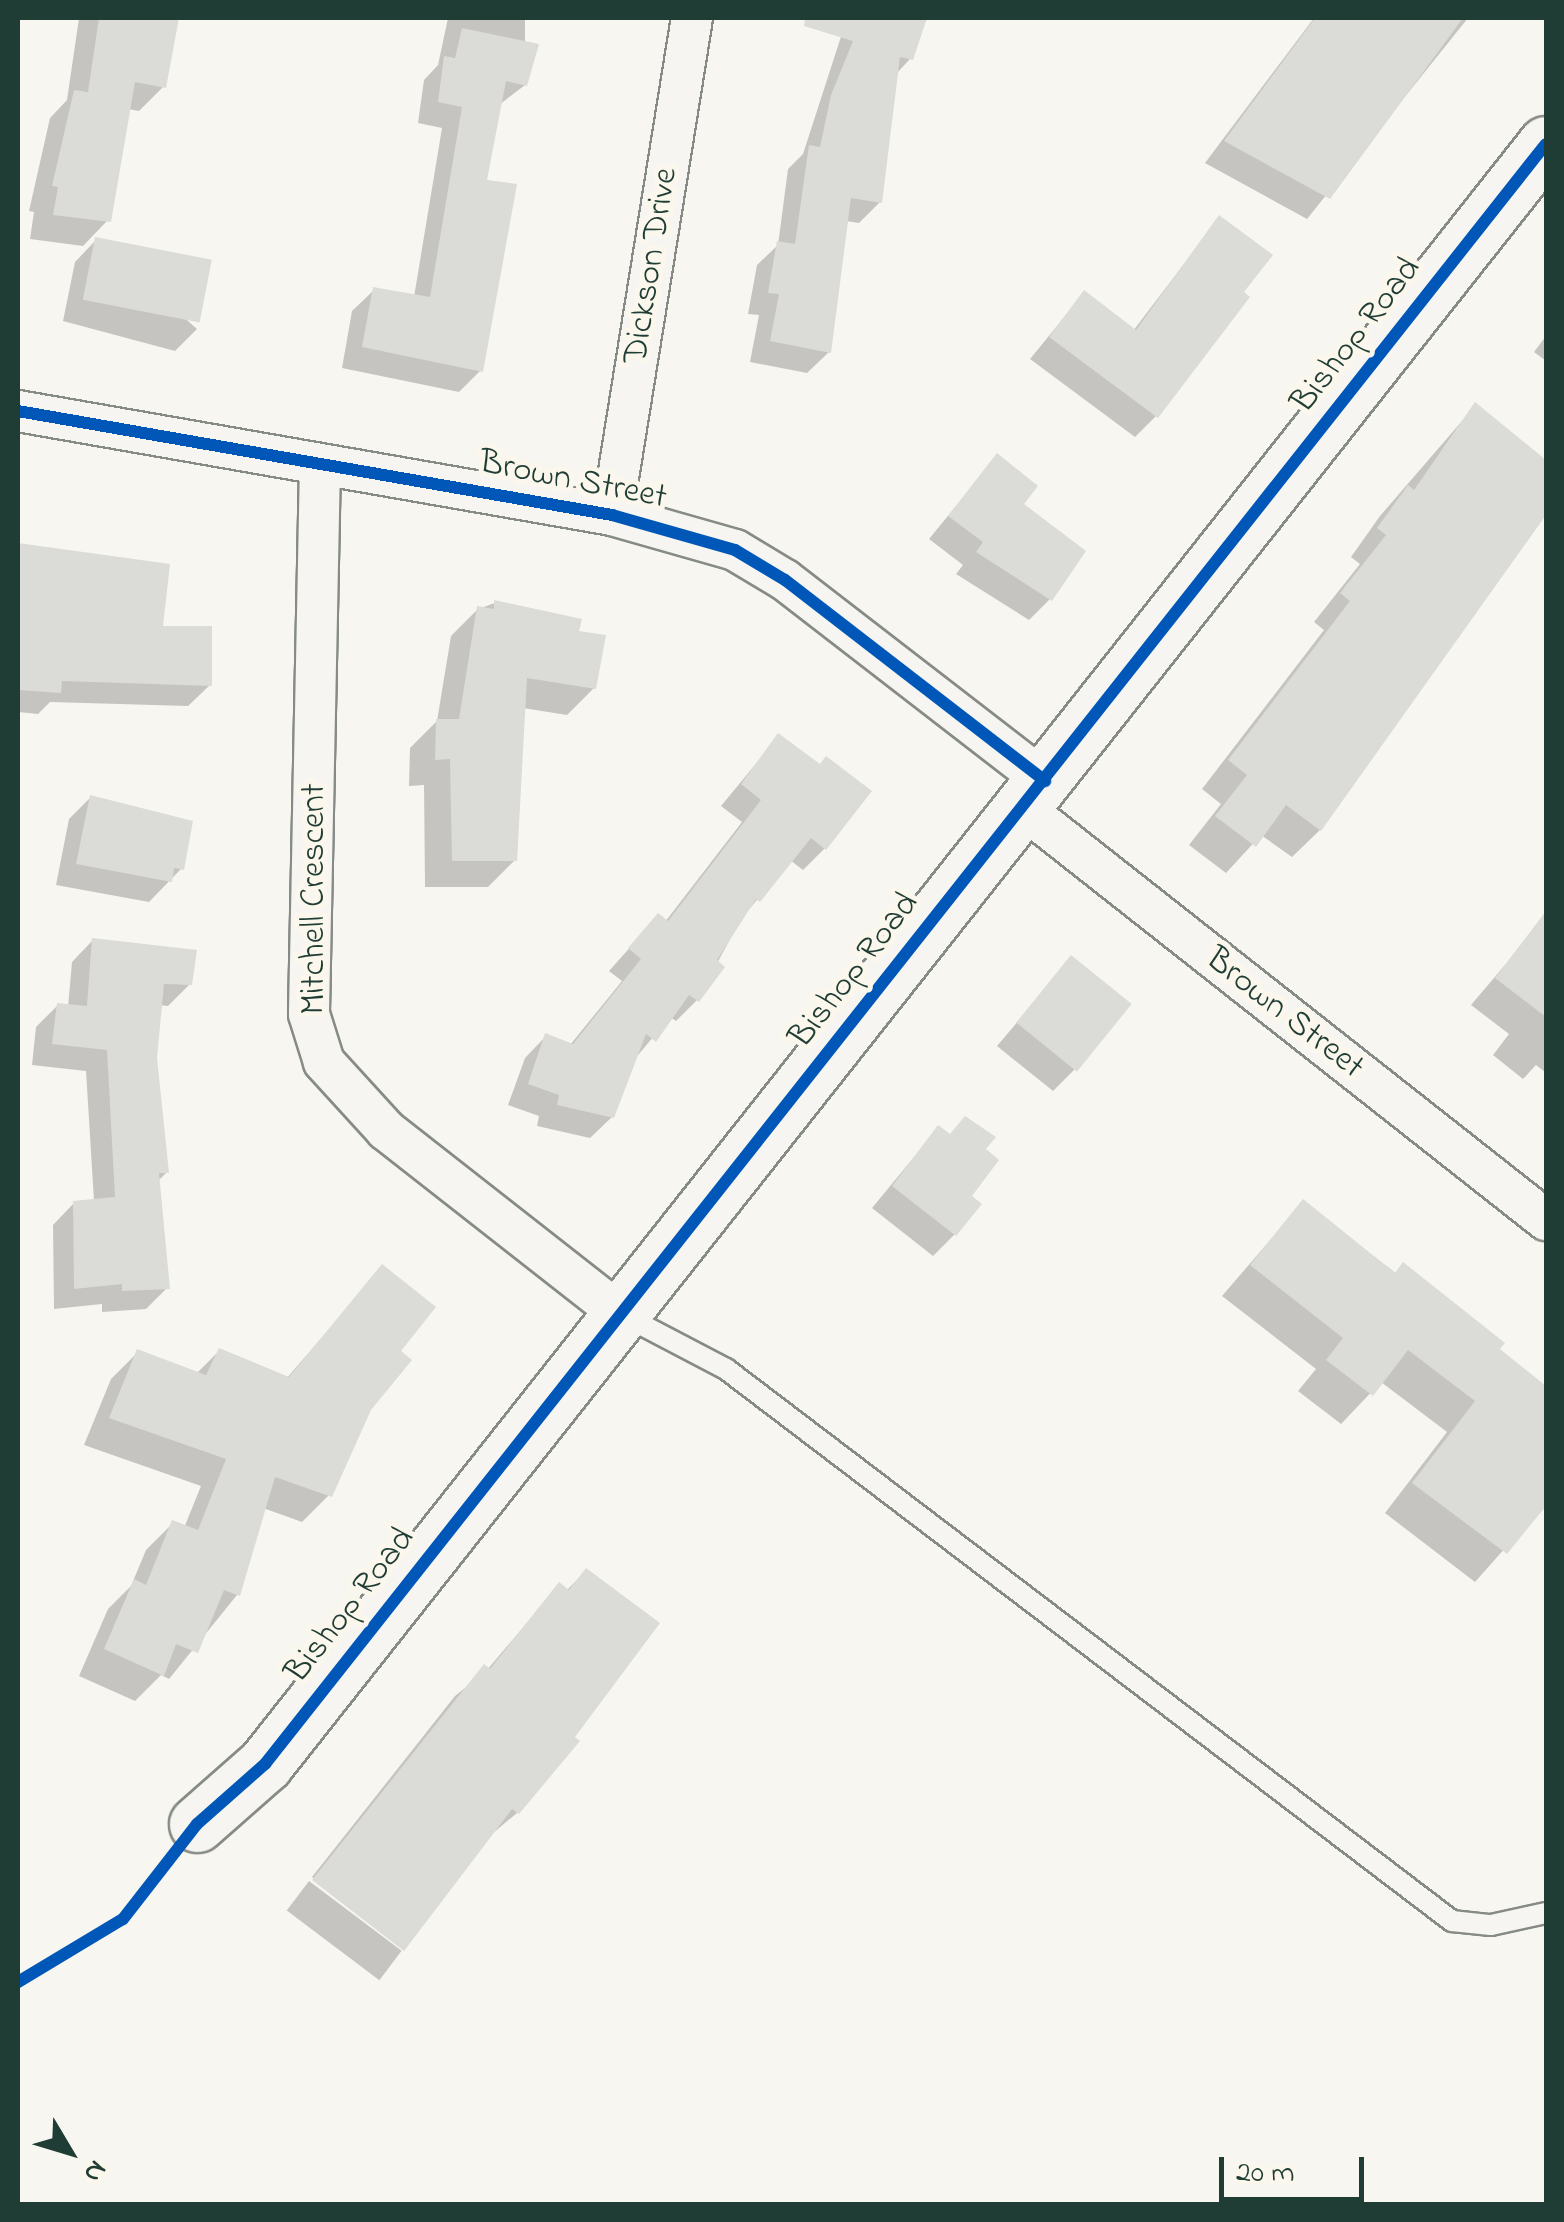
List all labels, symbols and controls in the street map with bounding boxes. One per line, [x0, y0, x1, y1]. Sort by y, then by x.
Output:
street label: Dickson Drive [616, 165, 688, 367]
street label: Bishop Road [1283, 250, 1431, 422]
street label: Brown Street [476, 442, 670, 520]
street label: Mitchell Crescent [294, 783, 336, 1015]
street label: Bishop Road [781, 885, 929, 1057]
street label: Brown Street [1196, 939, 1372, 1089]
street label: Bishop Road [277, 1520, 425, 1692]
north arrow [20, 2102, 120, 2202]
scale bar [1224, 2137, 1369, 2199]
text: N [72, 2151, 116, 2191]
text: 20 m [1236, 2152, 1295, 2196]

